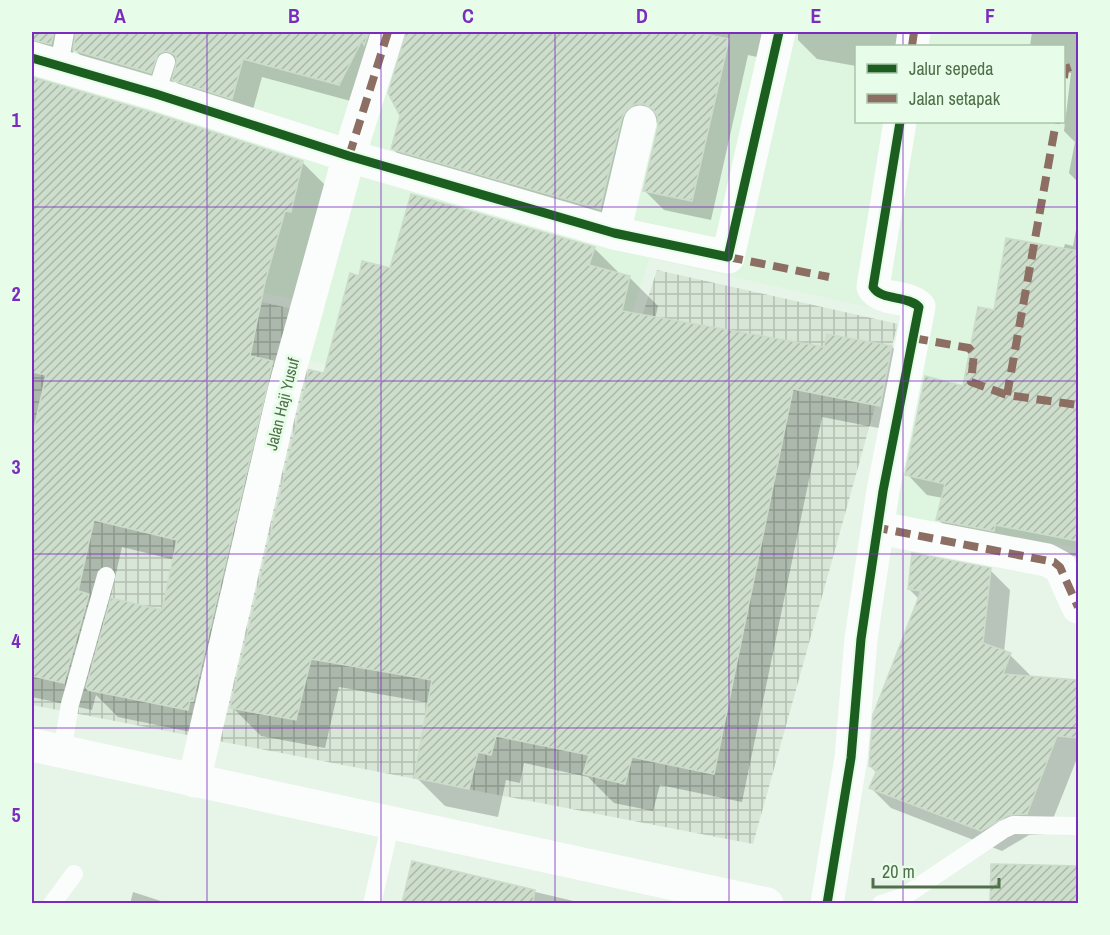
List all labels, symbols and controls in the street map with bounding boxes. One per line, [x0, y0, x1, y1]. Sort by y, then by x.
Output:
text: A [114, 2, 126, 29]
text: B [288, 2, 300, 29]
text: C [462, 2, 474, 29]
text: D [636, 2, 648, 29]
text: E [811, 2, 822, 29]
text: F [985, 2, 995, 29]
legend [855, 45, 1065, 123]
text: Jalur sepeda [909, 56, 994, 81]
text: Jalan setapak [909, 86, 1001, 111]
text: 1 [11, 106, 21, 133]
text: 2 [11, 280, 21, 307]
street label: Jalan Haji Yusuf [260, 355, 304, 453]
text: 3 [11, 453, 21, 480]
text: 4 [11, 627, 21, 654]
text: 5 [11, 801, 21, 828]
scale bar [873, 851, 999, 889]
text: 20 m [882, 859, 915, 884]

